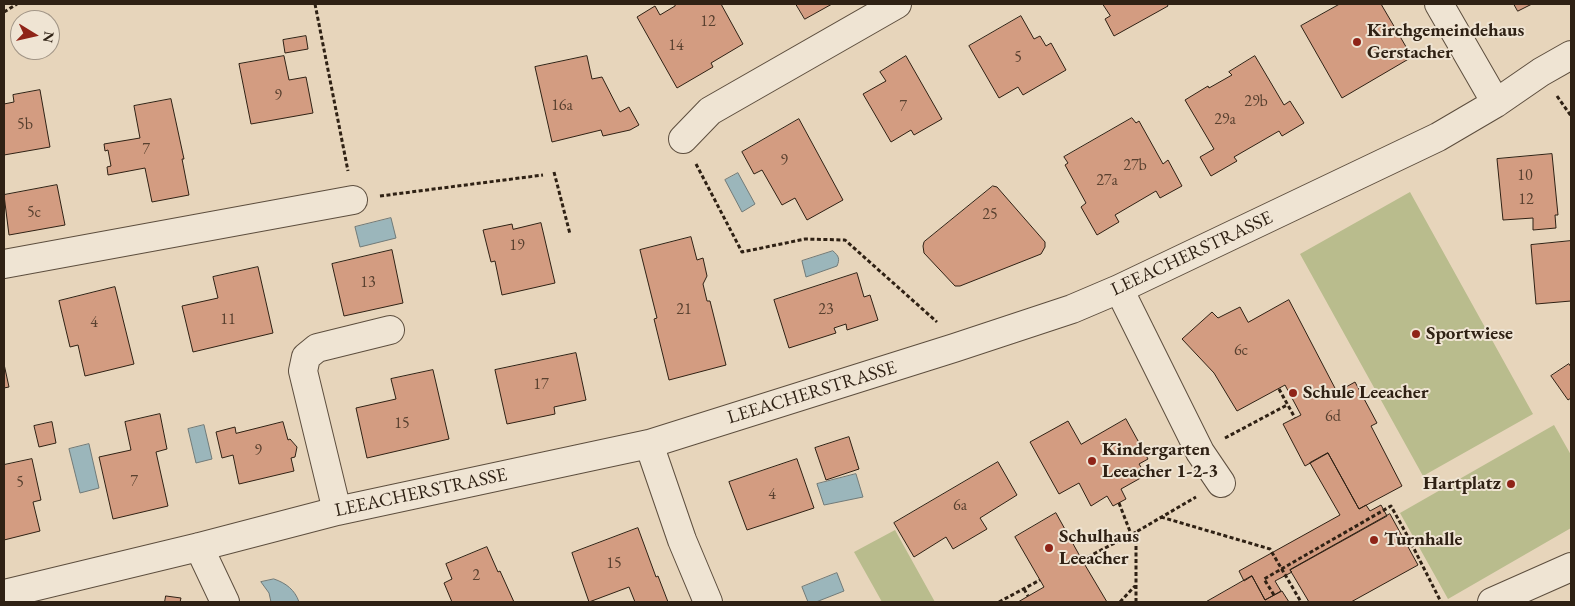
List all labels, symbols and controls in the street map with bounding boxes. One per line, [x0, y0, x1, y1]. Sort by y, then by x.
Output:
north arrow [10, 10, 60, 60]
house number: 12 [700, 12, 716, 32]
place label: Kirchgemeindehaus Gerstacher [1367, 20, 1524, 64]
text: N [39, 30, 59, 44]
house number: 14 [668, 36, 684, 56]
marker: Kirchgemeindehaus Gerstacher [1351, 36, 1363, 48]
house number: 5 [1014, 48, 1022, 68]
house number: 9 [274, 86, 282, 106]
house number: 29b [1244, 92, 1268, 112]
house number: 16a [551, 96, 573, 116]
house number: 7 [899, 97, 907, 117]
house number: 29a [1214, 110, 1236, 130]
house number: 5b [17, 115, 33, 135]
house number: 7 [142, 140, 150, 160]
house number: 9 [780, 151, 788, 171]
house number: 27b [1123, 156, 1147, 176]
house number: 10 [1517, 166, 1533, 186]
house number: 27a [1096, 171, 1118, 191]
house number: 12 [1518, 190, 1534, 210]
house number: 5c [27, 203, 41, 223]
house number: 25 [982, 205, 998, 225]
street label: LEEACHERSTRASSE [1108, 207, 1276, 301]
house number: 19 [509, 236, 525, 256]
house number: 13 [360, 273, 376, 293]
house number: 21 [676, 300, 692, 320]
house number: 23 [818, 300, 834, 320]
house number: 11 [220, 310, 236, 330]
house number: 4 [90, 313, 98, 333]
place label: Sportwiese [1426, 323, 1513, 345]
marker: Sportwiese [1410, 328, 1422, 340]
house number: 6c [1234, 341, 1248, 361]
street label: LEEACHERSTRASSE [725, 356, 899, 430]
house number: 17 [533, 375, 549, 395]
place label: Schule Leeacher [1303, 382, 1429, 404]
marker: Schule Leeacher [1287, 387, 1299, 399]
house number: 6d [1325, 407, 1341, 427]
house number: 15 [394, 414, 410, 434]
place label: Kindergarten Leeacher 1-2-3 [1102, 439, 1218, 483]
house number: 9 [254, 441, 262, 461]
marker: Kindergarten Leeacher 1-2-3 [1086, 455, 1098, 467]
street label: LEEACHERSTRASSE [333, 464, 509, 522]
house number: 7 [130, 472, 138, 492]
house number: 5 [16, 473, 24, 493]
place label: Hartplatz [1423, 473, 1501, 495]
marker: Hartplatz [1505, 478, 1517, 490]
house number: 4 [768, 485, 776, 505]
house number: 6a [953, 496, 967, 516]
place label: Schulhaus Leeacher [1059, 526, 1139, 570]
place label: Turnhalle [1384, 529, 1462, 551]
marker: Turnhalle [1368, 534, 1380, 546]
marker: Schulhaus Leeacher [1043, 542, 1055, 554]
house number: 15 [606, 554, 622, 574]
house number: 2 [472, 566, 480, 586]

